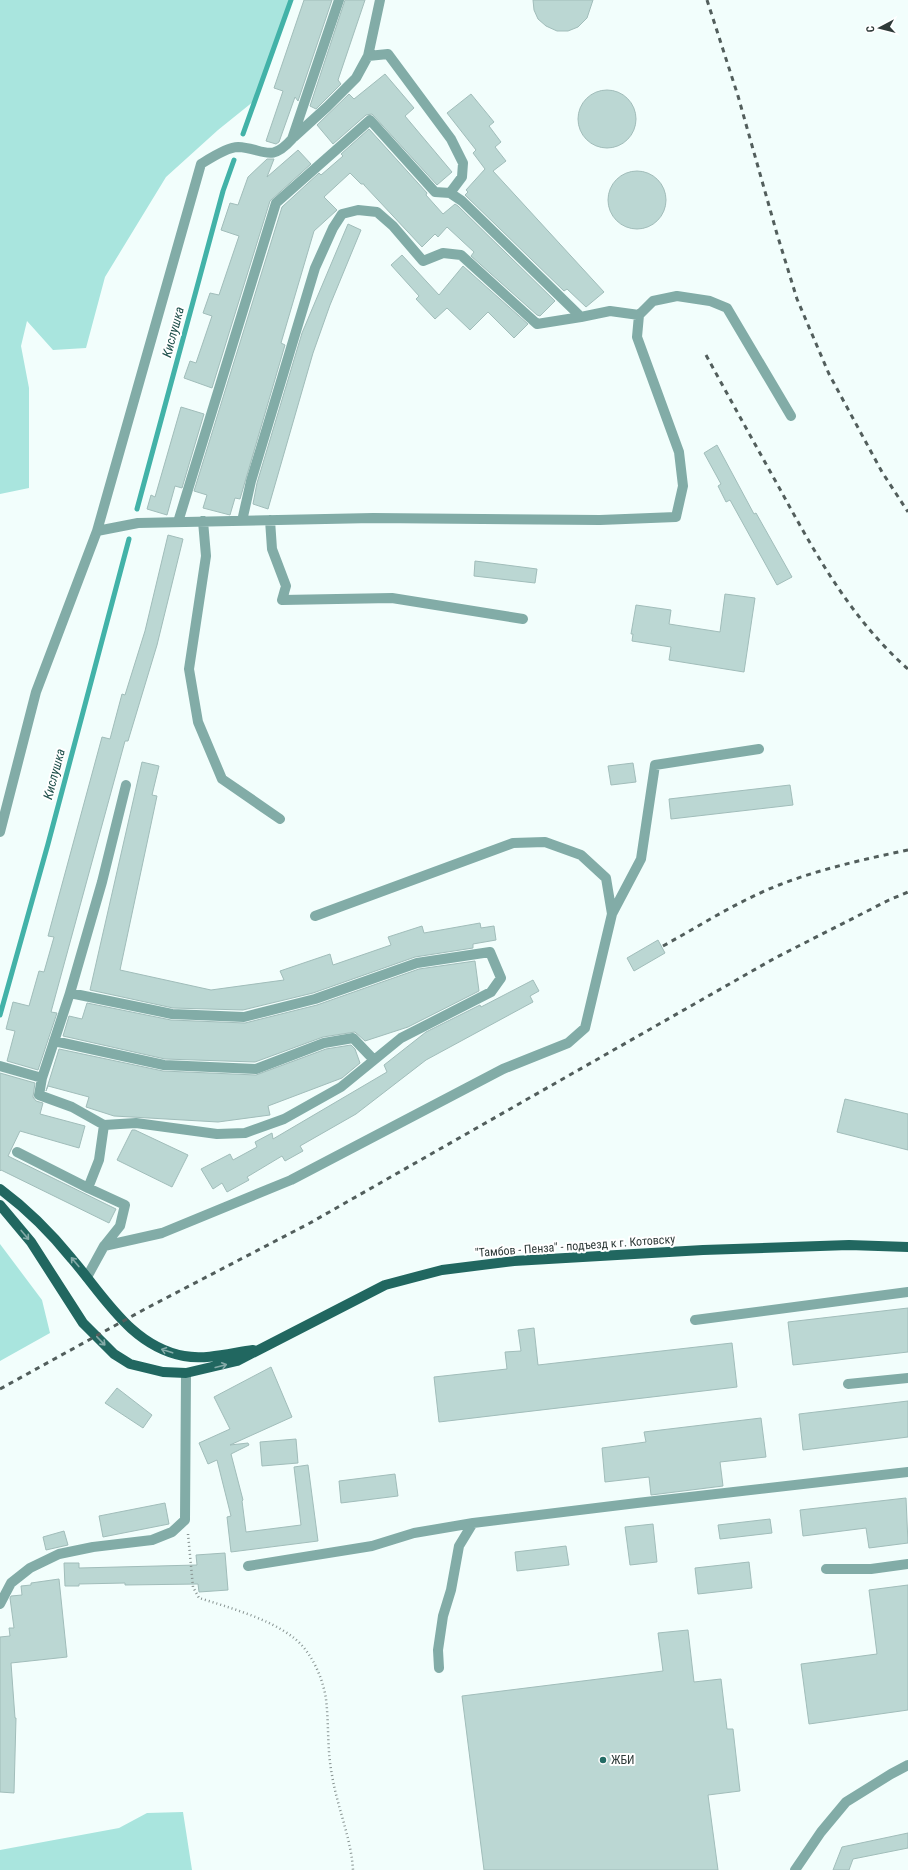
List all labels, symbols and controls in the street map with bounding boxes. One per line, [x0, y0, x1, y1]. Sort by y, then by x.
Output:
north arrow [860, 8, 900, 48]
text: С [864, 25, 877, 33]
water label: Кислушка [159, 305, 187, 359]
water label: Кислушка [40, 747, 68, 801]
one-way arrow [20, 1230, 29, 1241]
street label: "Тамбов - Пенза" - подъезд к г. Котовску [474, 1232, 676, 1260]
one-way arrow [70, 1257, 79, 1267]
one-way arrow [96, 1336, 105, 1346]
one-way arrow [161, 1346, 173, 1354]
one-way arrow [214, 1361, 227, 1369]
place label: ЖБИ [611, 1753, 635, 1767]
marker: ЖБИ [598, 1755, 608, 1765]

